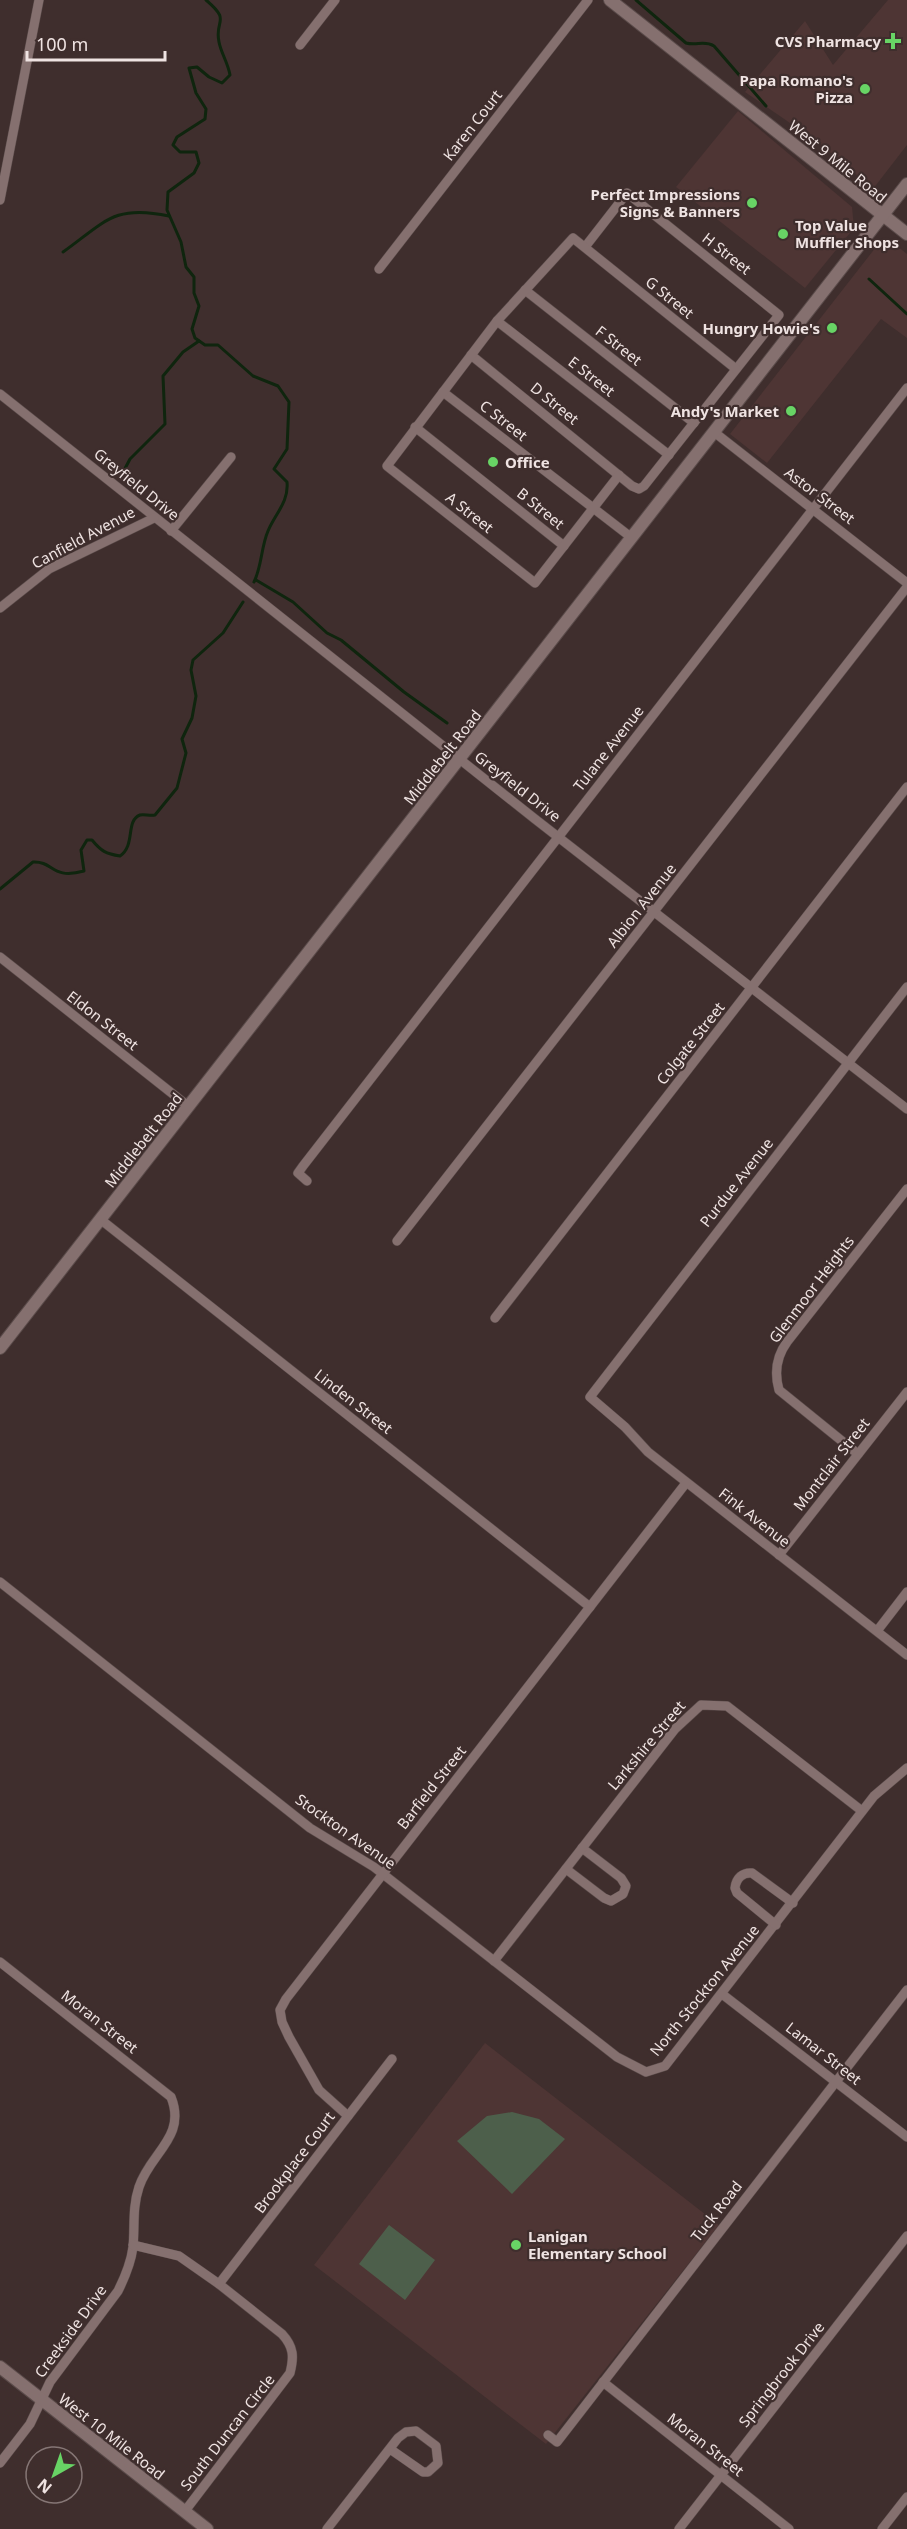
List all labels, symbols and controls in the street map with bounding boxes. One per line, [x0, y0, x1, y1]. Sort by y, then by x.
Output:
scale bar [27, 24, 165, 62]
place label: CVS Pharmacy [775, 31, 881, 51]
text: 100 m [36, 32, 88, 56]
marker: CVS Pharmacy [886, 34, 900, 48]
place label: Papa Romano's Pizza [739, 70, 853, 107]
marker: Papa Romano's Pizza [858, 82, 872, 96]
street label: Karen Court [438, 85, 506, 165]
street label: West 9 Mile Road [785, 115, 891, 207]
place label: Perfect Impressions Signs & Banners [591, 184, 740, 221]
marker: Perfect Impressions Signs & Banners [745, 196, 759, 210]
place label: Top Value Muffler Shops [795, 215, 899, 252]
marker: Top Value Muffler Shops [776, 227, 790, 241]
street label: H Street [698, 228, 756, 279]
street label: G Street [642, 271, 699, 323]
place label: Hungry Howie's [703, 318, 820, 338]
street label: F Street [592, 321, 647, 370]
marker: Hungry Howie's [825, 321, 839, 335]
street label: E Street [565, 351, 620, 401]
street label: D Street [527, 377, 584, 429]
street label: C Street [476, 395, 532, 445]
place label: Andy's Market [671, 401, 779, 421]
marker: Andy's Market [784, 404, 798, 418]
street label: Greyfield Drive [90, 443, 184, 525]
place label: Office [505, 452, 550, 472]
marker: Office [486, 455, 500, 469]
street label: Astor Street [781, 462, 860, 528]
street label: B Street [513, 483, 569, 534]
street label: A Street [442, 487, 498, 537]
street label: Canfield Avenue [28, 501, 138, 573]
street label: Tulane Avenue [568, 701, 648, 795]
street label: Middlebelt Road [399, 705, 485, 809]
street label: Greyfield Drive [471, 746, 565, 826]
street label: Albion Avenue [602, 859, 680, 951]
street label: Eldon Street [63, 986, 143, 1055]
street label: Colgate Street [651, 997, 729, 1088]
street label: Middlebelt Road [100, 1088, 186, 1192]
street label: Purdue Avenue [695, 1133, 777, 1231]
street label: Glenmoor Heights [764, 1231, 858, 1347]
street label: Linden Street [311, 1364, 398, 1438]
street label: Montclair Street [788, 1413, 874, 1515]
street label: Fink Avenue [715, 1483, 795, 1551]
street label: Larkshire Street [603, 1696, 690, 1794]
street label: Barfield Street [392, 1741, 470, 1833]
street label: Stockton Avenue [292, 1789, 400, 1873]
street label: North Stockton Avenue [645, 1920, 763, 2060]
street label: Moran Street [58, 1985, 143, 2058]
street label: Lamar Street [782, 2017, 866, 2089]
street label: Brookplace Court [249, 2107, 339, 2217]
street label: Tuck Road [686, 2176, 746, 2246]
place label: Lanigan Elementary School [528, 2226, 667, 2263]
marker: Lanigan Elementary School [509, 2238, 523, 2252]
street label: Creekside Drive [30, 2281, 110, 2381]
street label: Springbrook Drive [734, 2317, 828, 2431]
street label: South Duncan Circle [175, 2370, 279, 2494]
street label: West 10 Mile Road [55, 2388, 169, 2484]
street label: Moran Street [664, 2408, 749, 2481]
north arrow [24, 2445, 84, 2505]
text: N [32, 2474, 56, 2499]

